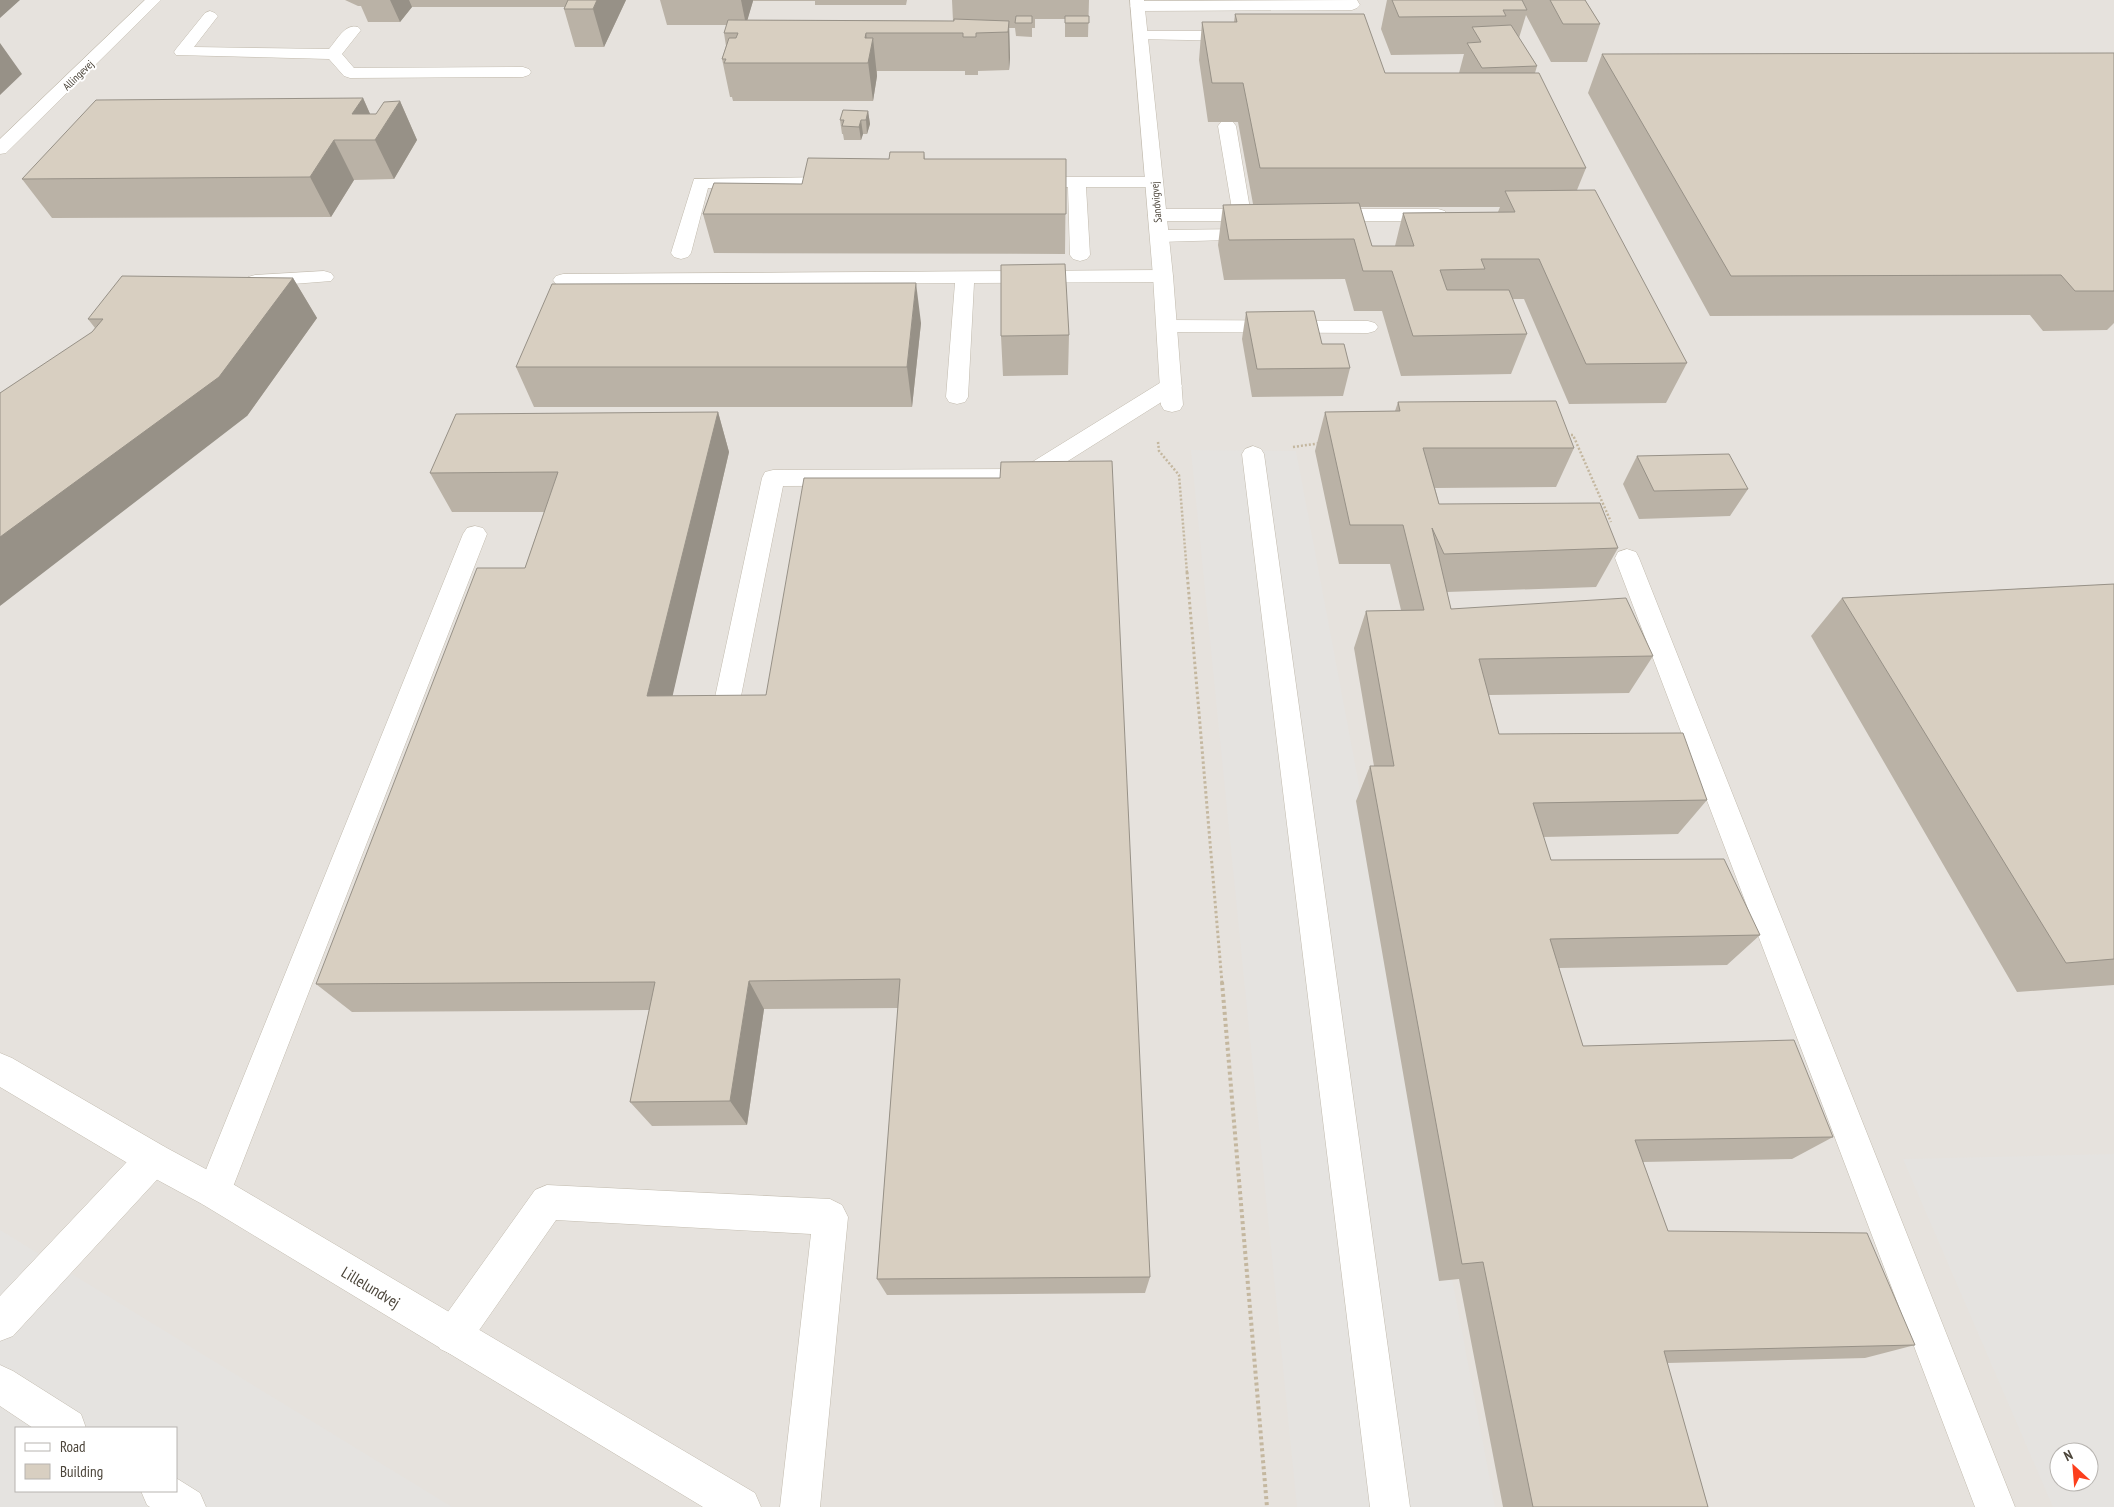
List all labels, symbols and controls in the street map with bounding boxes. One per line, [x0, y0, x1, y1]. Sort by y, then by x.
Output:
street label: Allingevej [60, 57, 96, 93]
street label: Sandvigvej [1147, 181, 1165, 223]
street label: Lillelundvej [338, 1262, 404, 1312]
legend [15, 1427, 178, 1492]
text: Road [60, 1437, 86, 1456]
north arrow [2049, 1442, 2099, 1492]
text: N [2061, 1446, 2076, 1465]
text: Building [60, 1462, 103, 1481]

